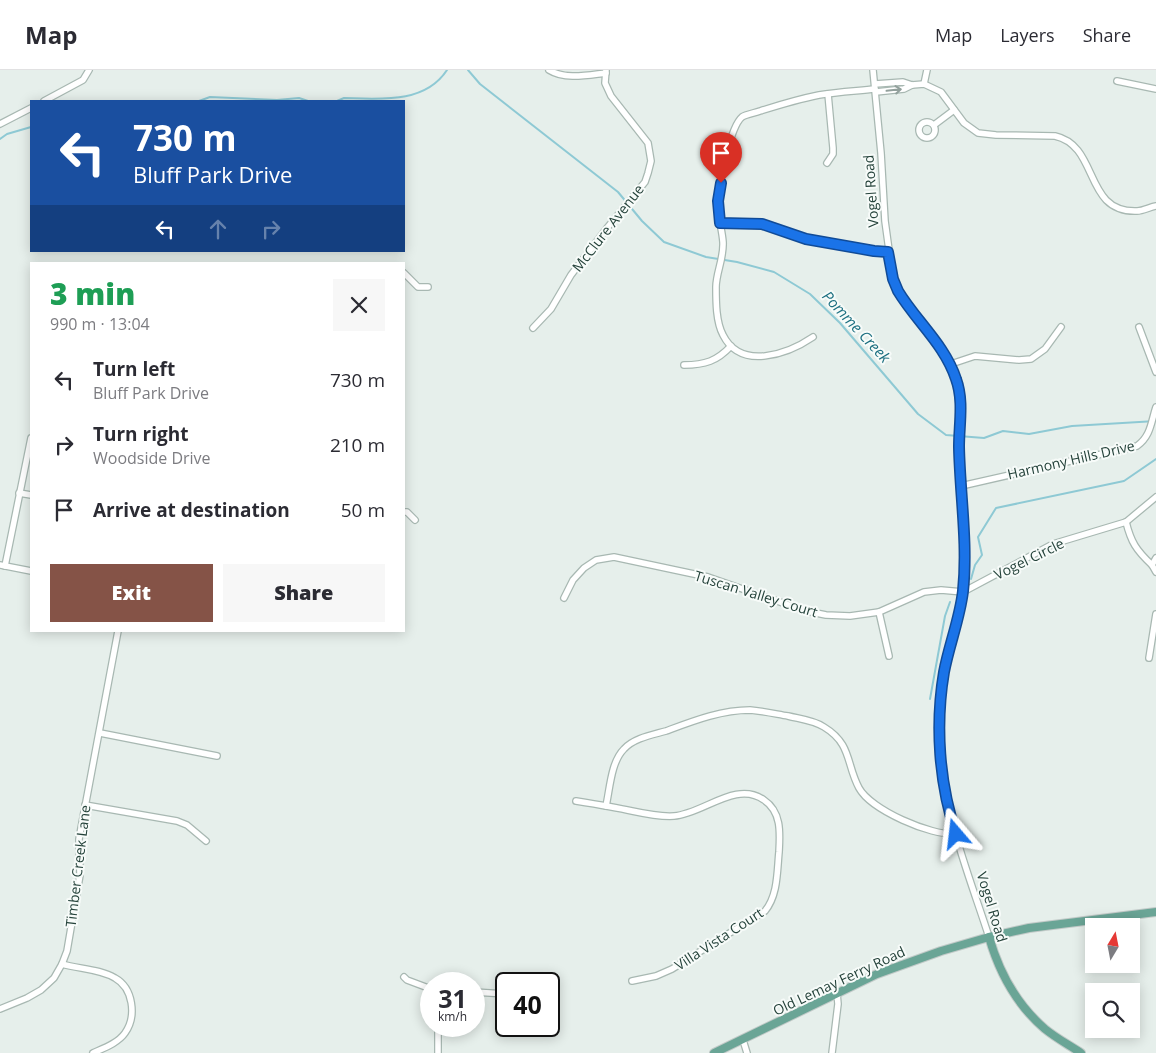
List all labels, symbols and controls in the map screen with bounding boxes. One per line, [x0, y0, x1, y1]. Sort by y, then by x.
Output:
text: Map [25, 18, 77, 51]
text: Map [935, 23, 972, 47]
text: Layers [1000, 23, 1055, 47]
text: Share [1083, 23, 1131, 47]
one-way arrow [886, 85, 902, 95]
text: 730 m [133, 114, 237, 161]
icon: left [50, 120, 115, 185]
pin [700, 132, 742, 183]
icon: arrive [707, 139, 735, 167]
street label: Vogel Road [858, 154, 883, 228]
text: Bluff Park Drive [133, 159, 292, 189]
street label: McClure Avenue [567, 180, 648, 275]
icon: left [151, 215, 179, 243]
icon: ahead [204, 215, 232, 243]
icon: right [257, 215, 285, 243]
text: 3 min [50, 273, 135, 314]
button: close [333, 279, 385, 331]
water label: Pomme Creek [818, 286, 896, 367]
text: 990 m · 13:04 [50, 313, 150, 335]
text: Turn left [93, 356, 175, 382]
icon: left [50, 366, 78, 394]
text: 730 m [330, 367, 385, 393]
text: Bluff Park Drive [93, 382, 209, 404]
text: Turn right [93, 421, 188, 447]
icon: right [50, 431, 78, 459]
text: 210 m [330, 432, 385, 458]
street label: Harmony Hills Drive [1005, 436, 1136, 483]
text: Woodside Drive [93, 447, 211, 469]
icon: arrive [50, 496, 78, 524]
text: Arrive at destination [93, 497, 290, 523]
text: 50 m [341, 497, 385, 523]
street label: Vogel Circle [991, 533, 1067, 584]
button: Exit [50, 564, 213, 622]
button: Share [223, 564, 385, 622]
street label: Tuscan Valley Court [692, 566, 820, 621]
street label: Timber Creek Lane [61, 804, 94, 928]
position arrow [929, 807, 981, 859]
street label: Vogel Road [973, 869, 1012, 944]
street label: Villa Vista Court [671, 903, 767, 974]
north arrow [1085, 918, 1140, 972]
map controls [1085, 918, 1140, 1038]
street label: Old Lemay Ferry Road [770, 942, 908, 1020]
speed limit sign: 40 [495, 972, 560, 1037]
text: 31 [438, 981, 467, 1015]
button: search [1085, 983, 1140, 1038]
text: km/h [438, 1008, 467, 1025]

